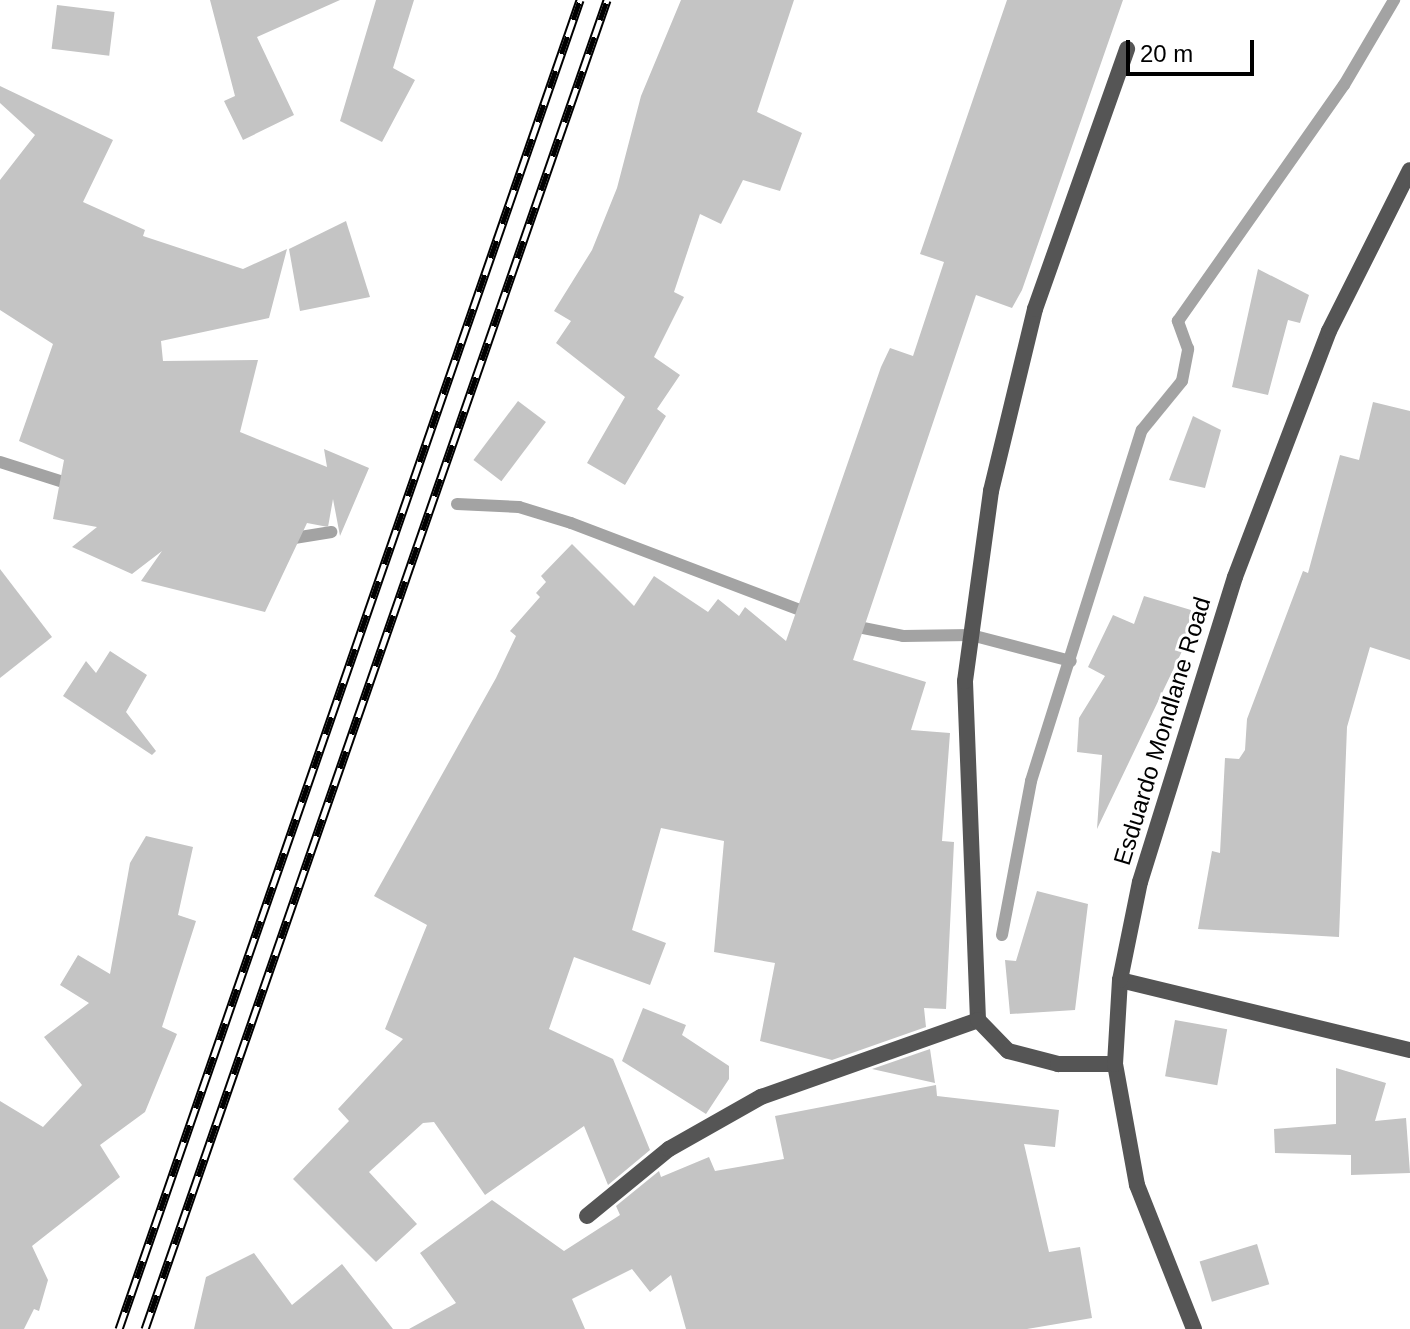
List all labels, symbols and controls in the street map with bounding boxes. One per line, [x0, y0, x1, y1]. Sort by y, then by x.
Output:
scale bar [1130, 24, 1258, 74]
text: 20 m [1140, 40, 1193, 67]
street label: Esduardo Mondlane Road [1107, 593, 1217, 869]

